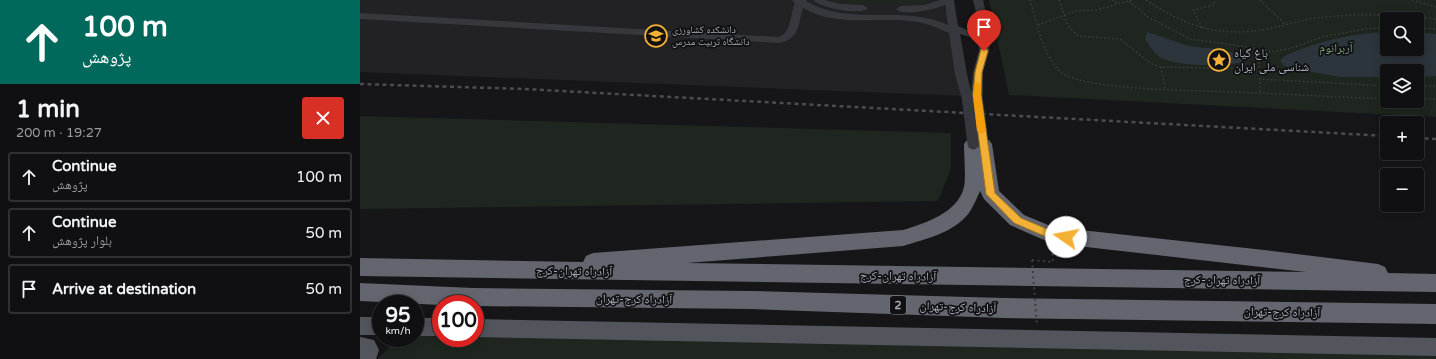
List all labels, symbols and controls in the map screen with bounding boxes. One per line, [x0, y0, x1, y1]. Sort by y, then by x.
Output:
text: 100 m [82, 10, 168, 44]
pin [967, 10, 1001, 51]
map controls [1380, 12, 1424, 212]
button: search [1380, 12, 1424, 56]
icon: ahead [16, 16, 68, 68]
icon: arrive [973, 16, 995, 38]
school or university icon: دانشکده کشاورزی دانشگاه تربیت مدرس [643, 23, 669, 49]
place label: دانشکده کشاورزی دانشگاه تربیت مدرس [672, 24, 750, 48]
park label: آربرانوم [1319, 41, 1354, 56]
text: پژوهش [82, 46, 131, 68]
place label: باغ گیاه‌ شناسی ملی ایران [1234, 46, 1309, 74]
place icon: باغ گیاه‌ شناسی ملی ایران [1206, 47, 1232, 73]
button: layers [1380, 64, 1424, 108]
text: 1 min [16, 95, 80, 124]
button: close [302, 97, 344, 139]
button: + [1380, 116, 1424, 160]
text: 200 m · 19:27 [16, 125, 102, 141]
text: Continue [52, 157, 116, 175]
icon: ahead [18, 166, 40, 188]
text: 100 m [296, 168, 342, 186]
button: − [1380, 168, 1424, 212]
text: پژوهش [52, 177, 88, 193]
text: Continue [52, 213, 116, 231]
position arrow [1045, 216, 1087, 258]
icon: ahead [18, 222, 40, 244]
text: 50 m [305, 224, 342, 242]
text: بلوار پژوهش [52, 233, 112, 249]
street label: آزادراه تهران-کرج [536, 263, 613, 279]
street label: آزادراه تهران-کرج [860, 268, 937, 284]
street label: آزادراه تهران-کرج [1184, 272, 1261, 288]
icon: arrive [18, 278, 40, 300]
text: Arrive at destination [52, 280, 196, 298]
text: 50 m [305, 280, 342, 298]
street label: آزادراه کرج-تهران [596, 291, 673, 307]
speed limit sign: 100 [432, 295, 484, 347]
road number: 2 [890, 296, 906, 314]
street label: آزادراه کرج-تهران [919, 299, 997, 315]
text: 95 [385, 304, 411, 328]
street label: آزادراه کرج-تهران [1244, 304, 1321, 320]
text: km/h [385, 325, 411, 337]

